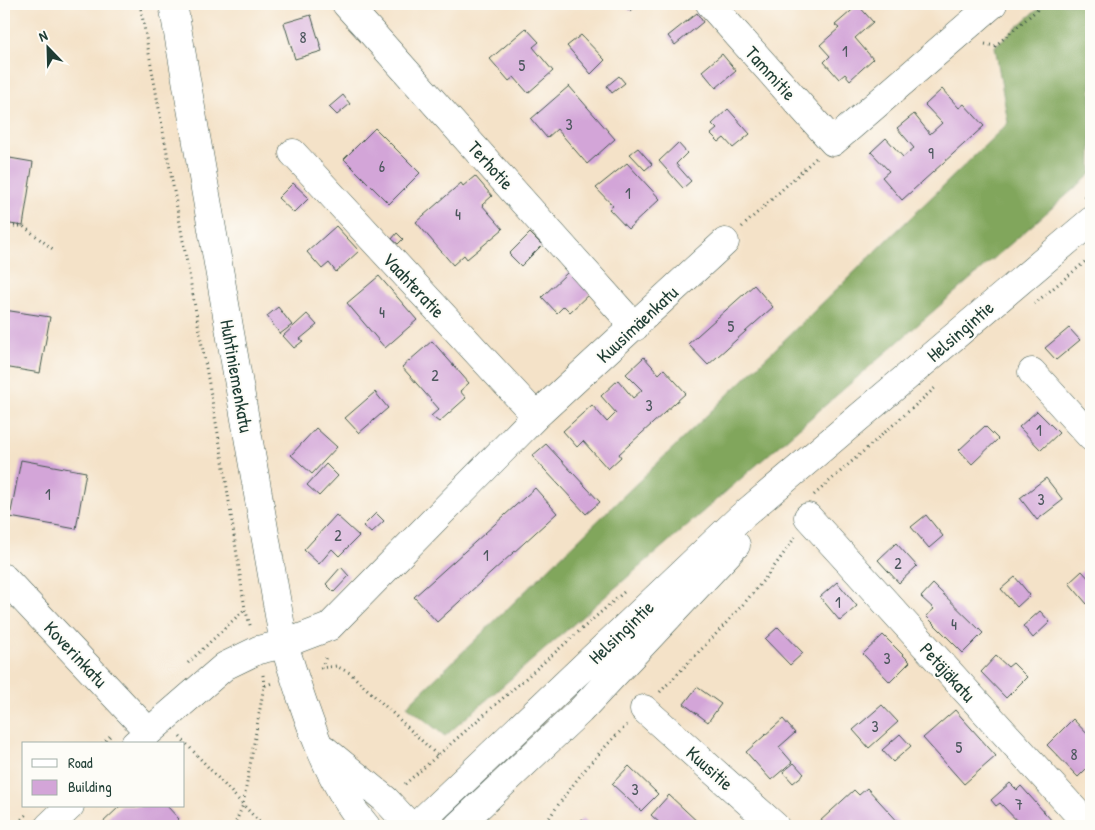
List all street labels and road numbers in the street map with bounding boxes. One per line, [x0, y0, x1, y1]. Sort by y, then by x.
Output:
street label: Tammitie [740, 40, 803, 106]
street label: Terhotie [462, 135, 520, 195]
street label: Vaahteratie [377, 247, 451, 324]
street label: Kuusimäenkatu [591, 279, 684, 369]
street label: Helsingintie [921, 294, 1000, 367]
street label: Huhtiniemenkatu [214, 318, 260, 435]
street label: Helsingintie [583, 594, 660, 670]
street label: Koverinkatu [38, 615, 114, 693]
street label: Petäjäkatu [914, 637, 982, 708]
street label: Kuusitie [681, 740, 739, 796]

